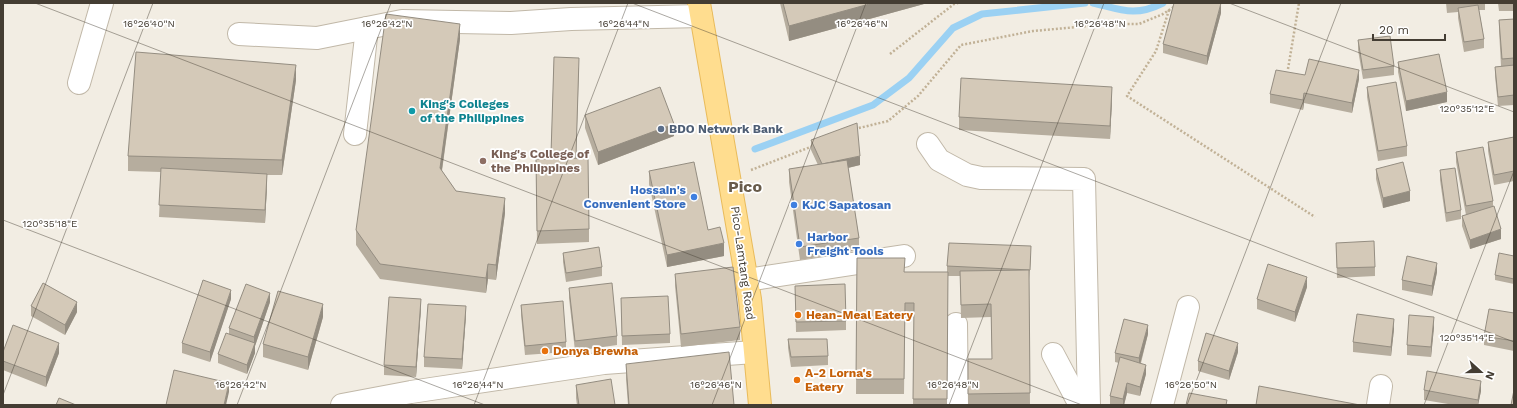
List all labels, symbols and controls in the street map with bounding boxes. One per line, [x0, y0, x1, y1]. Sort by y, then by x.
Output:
scale bar [1373, 16, 1445, 42]
text: 16°26'40"N [123, 18, 175, 29]
text: 16°26'42"N [361, 18, 413, 29]
text: 16°26'44"N [598, 18, 650, 29]
text: 16°26'46"N [836, 18, 888, 29]
text: 16°26'48"N [1074, 18, 1126, 29]
text: 20 m [1379, 23, 1409, 37]
place label: King's Colleges of the Philippines [420, 97, 525, 125]
text: 120°35'12"E [1440, 103, 1494, 114]
marker: King's Colleges of the Philippines [407, 106, 417, 116]
place label: BDO Network Bank [669, 122, 783, 136]
marker: BDO Network Bank [656, 124, 666, 134]
place label: King's College of the Philippines [491, 147, 589, 175]
marker: King's College of the Philippines [478, 156, 488, 166]
district label: Pico [728, 177, 762, 196]
place label: Hossain's Convenient Store [584, 183, 687, 211]
marker: Hossain's Convenient Store [689, 192, 699, 202]
place label: KJC Sapatosan [802, 198, 891, 212]
marker: KJC Sapatosan [789, 200, 799, 210]
street label: Pico-Lamtang Road [728, 205, 758, 321]
text: 120°35'18"E [22, 218, 78, 229]
place label: Harbor Freight Tools [807, 230, 884, 258]
marker: Harbor Freight Tools [794, 239, 804, 249]
place label: Hean-Meal Eatery [806, 308, 913, 322]
marker: Hean-Meal Eatery [793, 310, 803, 320]
text: 120°35'14"E [1440, 332, 1494, 343]
place label: Donya Brewha [553, 344, 638, 358]
marker: Donya Brewha [540, 346, 550, 356]
north arrow [1461, 352, 1501, 392]
place label: A-2 Lorna's Eatery [805, 366, 872, 394]
text: N [1482, 369, 1497, 382]
marker: A-2 Lorna's Eatery [792, 375, 802, 385]
text: 16°26'42"N [215, 379, 267, 390]
text: 16°26'44"N [452, 379, 504, 390]
text: 16°26'46"N [690, 379, 742, 390]
text: 16°26'48"N [927, 379, 979, 390]
text: 16°26'50"N [1165, 379, 1217, 390]

